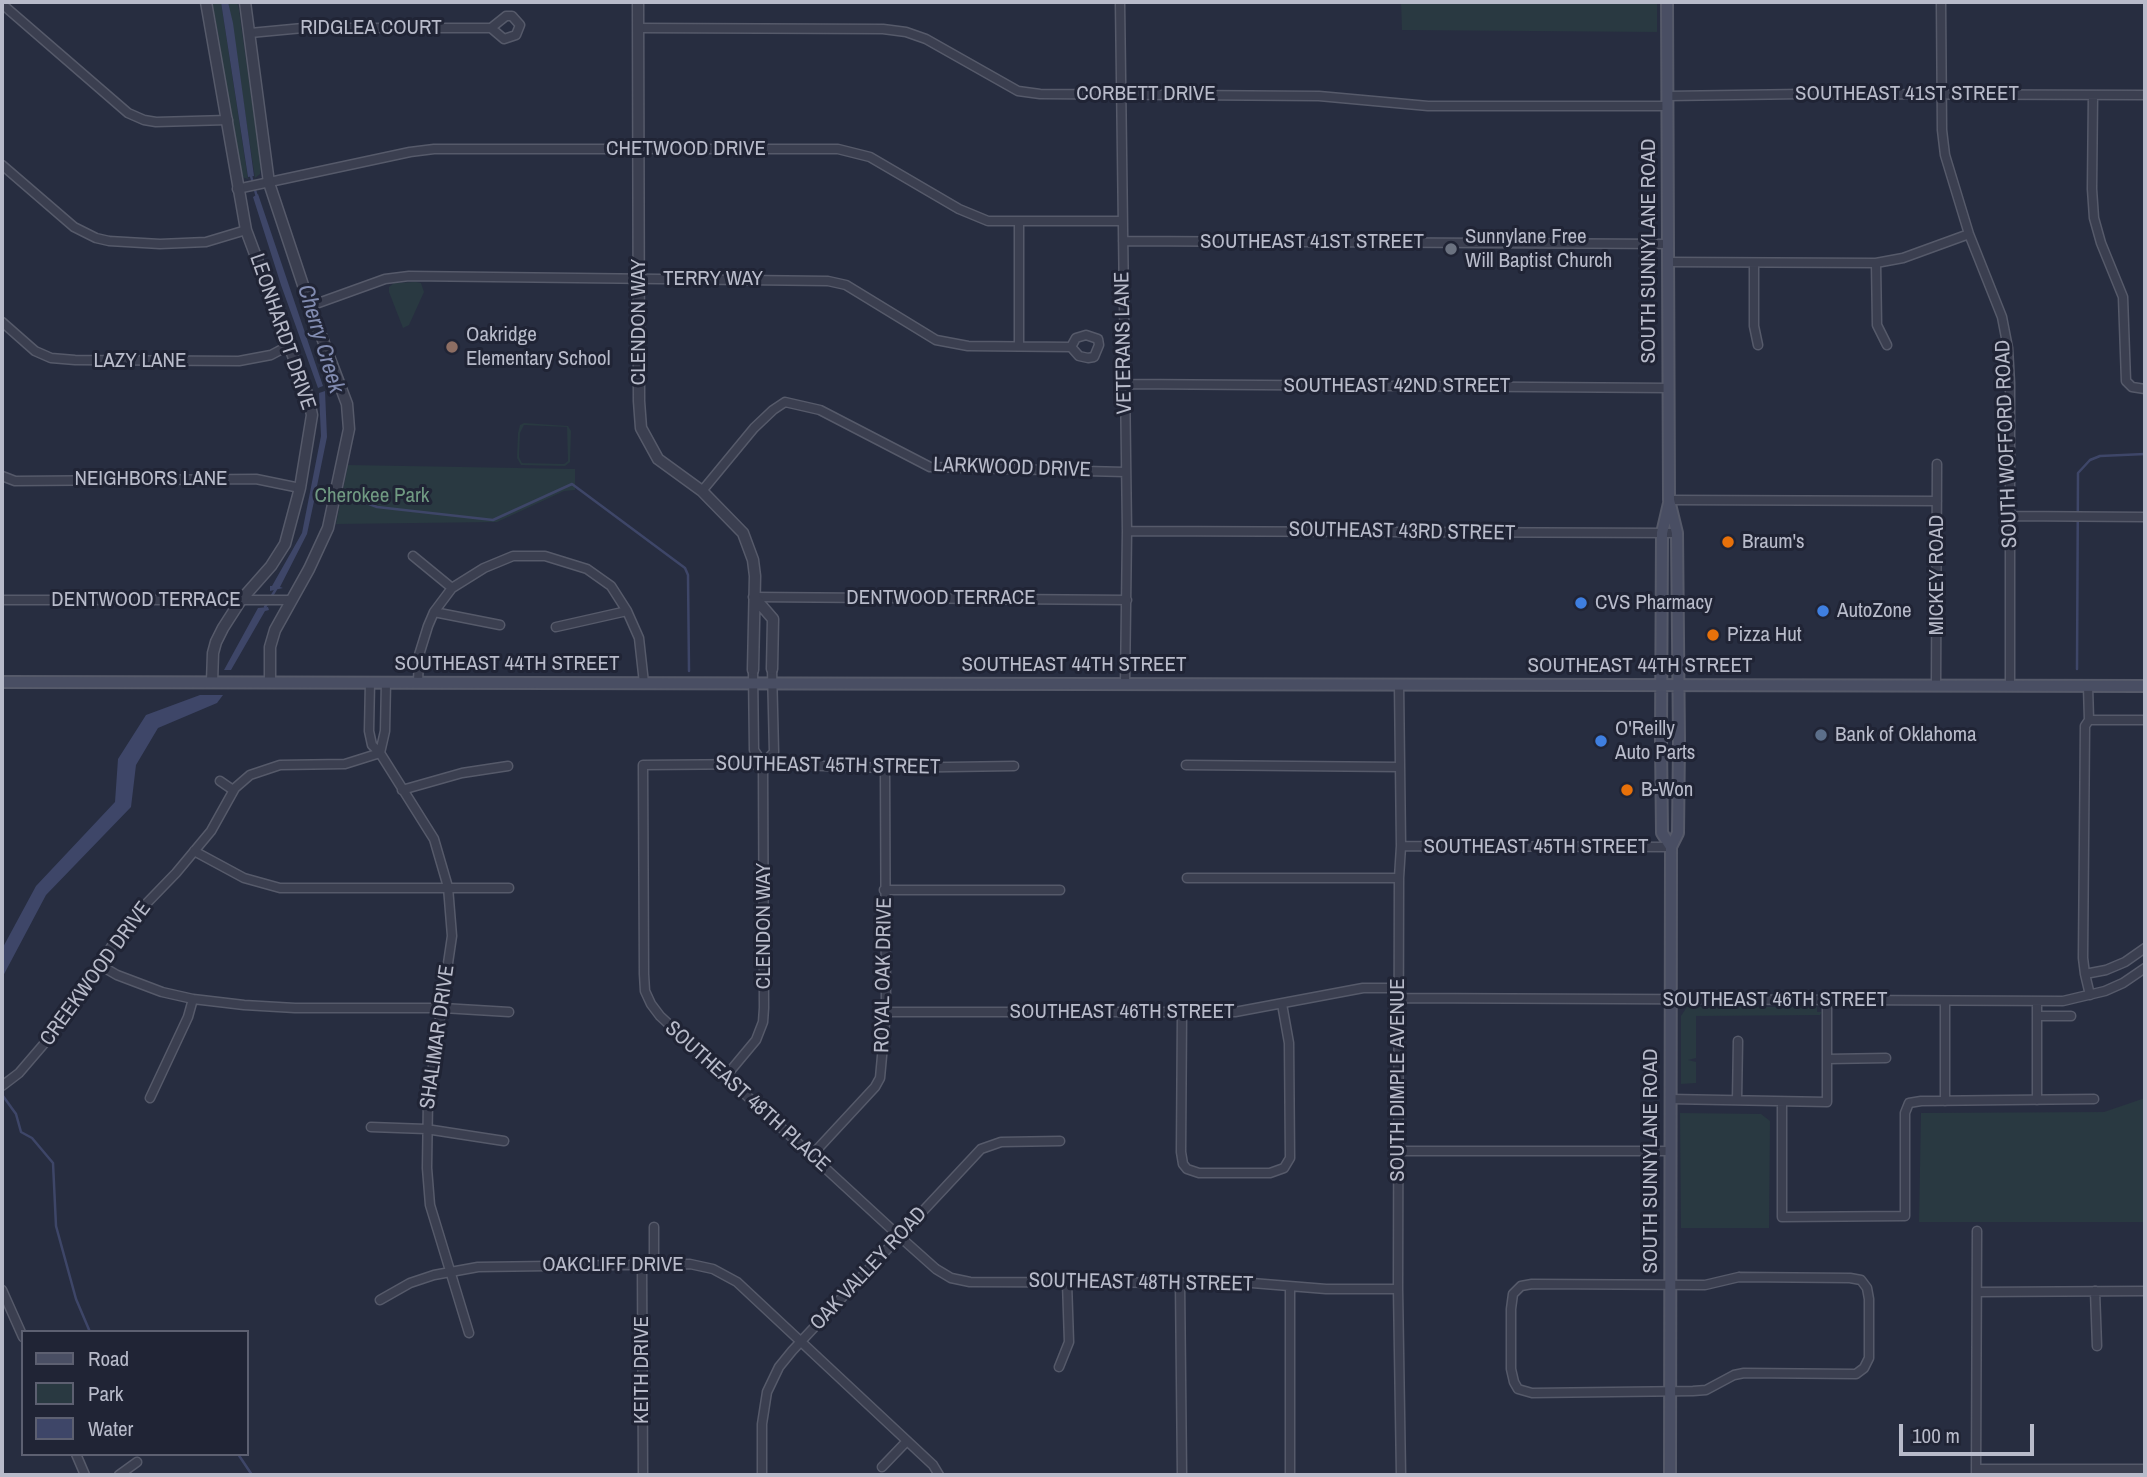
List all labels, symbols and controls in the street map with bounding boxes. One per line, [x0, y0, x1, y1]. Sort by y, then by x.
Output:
street label: RIDGLEA COURT [300, 15, 442, 41]
street label: CORBETT DRIVE [1076, 81, 1216, 107]
street label: SOUTHEAST 41ST STREET [1795, 81, 2019, 107]
street label: CHETWOOD DRIVE [606, 136, 766, 162]
street label: SOUTH SUNNYLANE ROAD [1636, 139, 1662, 363]
place label: Sunnylane Free Will Baptist Church [1465, 224, 1612, 274]
street label: SOUTHEAST 41ST STREET [1200, 229, 1424, 255]
marker: Sunnylane Free Will Baptist Church [1443, 241, 1459, 257]
street label: LEONHARDT DRIVE [243, 251, 321, 413]
street label: CLENDON WAY [626, 259, 652, 385]
street label: TERRY WAY [663, 266, 763, 292]
street label: VETERANS LANE [1110, 271, 1138, 415]
water label: Cherry Creek [290, 281, 350, 397]
place label: Oakridge Elementary School [466, 322, 611, 372]
marker: Oakridge Elementary School [444, 339, 460, 355]
street label: SOUTH WOFFORD ROAD [1991, 339, 2023, 549]
street label: LAZY LANE [94, 348, 186, 374]
street label: SOUTHEAST 42ND STREET [1284, 373, 1510, 399]
street label: LARKWOOD DRIVE [933, 453, 1091, 483]
street label: NEIGHBORS LANE [74, 466, 228, 492]
park label: Cherokee Park [315, 483, 429, 509]
street label: MICKEY ROAD [1924, 515, 1950, 635]
street label: SOUTHEAST 43RD STREET [1288, 517, 1516, 547]
place label: Braum's [1742, 529, 1805, 555]
marker: Braum's [1720, 534, 1736, 550]
street label: DENTWOOD TERRACE [846, 585, 1036, 611]
street label: DENTWOOD TERRACE [51, 587, 241, 613]
place label: CVS Pharmacy [1595, 590, 1713, 616]
marker: CVS Pharmacy [1573, 595, 1589, 611]
place label: AutoZone [1837, 598, 1912, 624]
marker: AutoZone [1815, 603, 1831, 619]
place label: Pizza Hut [1727, 622, 1802, 648]
marker: Pizza Hut [1705, 627, 1721, 643]
street label: SOUTHEAST 44TH STREET [395, 651, 619, 677]
street label: SOUTHEAST 44TH STREET [962, 652, 1186, 678]
street label: SOUTHEAST 44TH STREET [1528, 653, 1752, 679]
place label: O'Reilly Auto Parts [1615, 716, 1695, 766]
place label: Bank of Oklahoma [1835, 722, 1977, 748]
marker: Bank of Oklahoma [1813, 727, 1829, 743]
marker: O'Reilly Auto Parts [1593, 733, 1609, 749]
street label: SOUTHEAST 45TH STREET [715, 751, 941, 781]
place label: B-Won [1641, 777, 1693, 803]
marker: B-Won [1619, 782, 1635, 798]
street label: SOUTHEAST 45TH STREET [1424, 834, 1648, 860]
street label: CLENDON WAY [751, 863, 777, 989]
street label: CREEKWOOD DRIVE [35, 897, 157, 1051]
street label: ROYAL OAK DRIVE [870, 897, 898, 1053]
street label: SHALIMAR DRIVE [415, 963, 461, 1111]
street label: SOUTH DIMPLE AVENUE [1385, 978, 1411, 1182]
street label: SOUTHEAST 46TH STREET [1663, 987, 1887, 1013]
street label: SOUTHEAST 46TH STREET [1010, 999, 1234, 1025]
street label: SOUTHEAST 48TH PLACE [659, 1016, 835, 1178]
street label: SOUTH SUNNYLANE ROAD [1638, 1049, 1664, 1273]
street label: OAK VALLEY ROAD [805, 1202, 933, 1336]
street label: OAKCLIFF DRIVE [542, 1252, 684, 1278]
street label: SOUTHEAST 48TH STREET [1028, 1268, 1254, 1298]
street label: KEITH DRIVE [629, 1316, 655, 1424]
legend [21, 1330, 248, 1456]
text: Road [88, 1344, 129, 1373]
text: Park [88, 1379, 123, 1408]
scale bar [1902, 1410, 2037, 1454]
text: Water [88, 1414, 133, 1443]
text: 100 m [1912, 1421, 1960, 1450]

